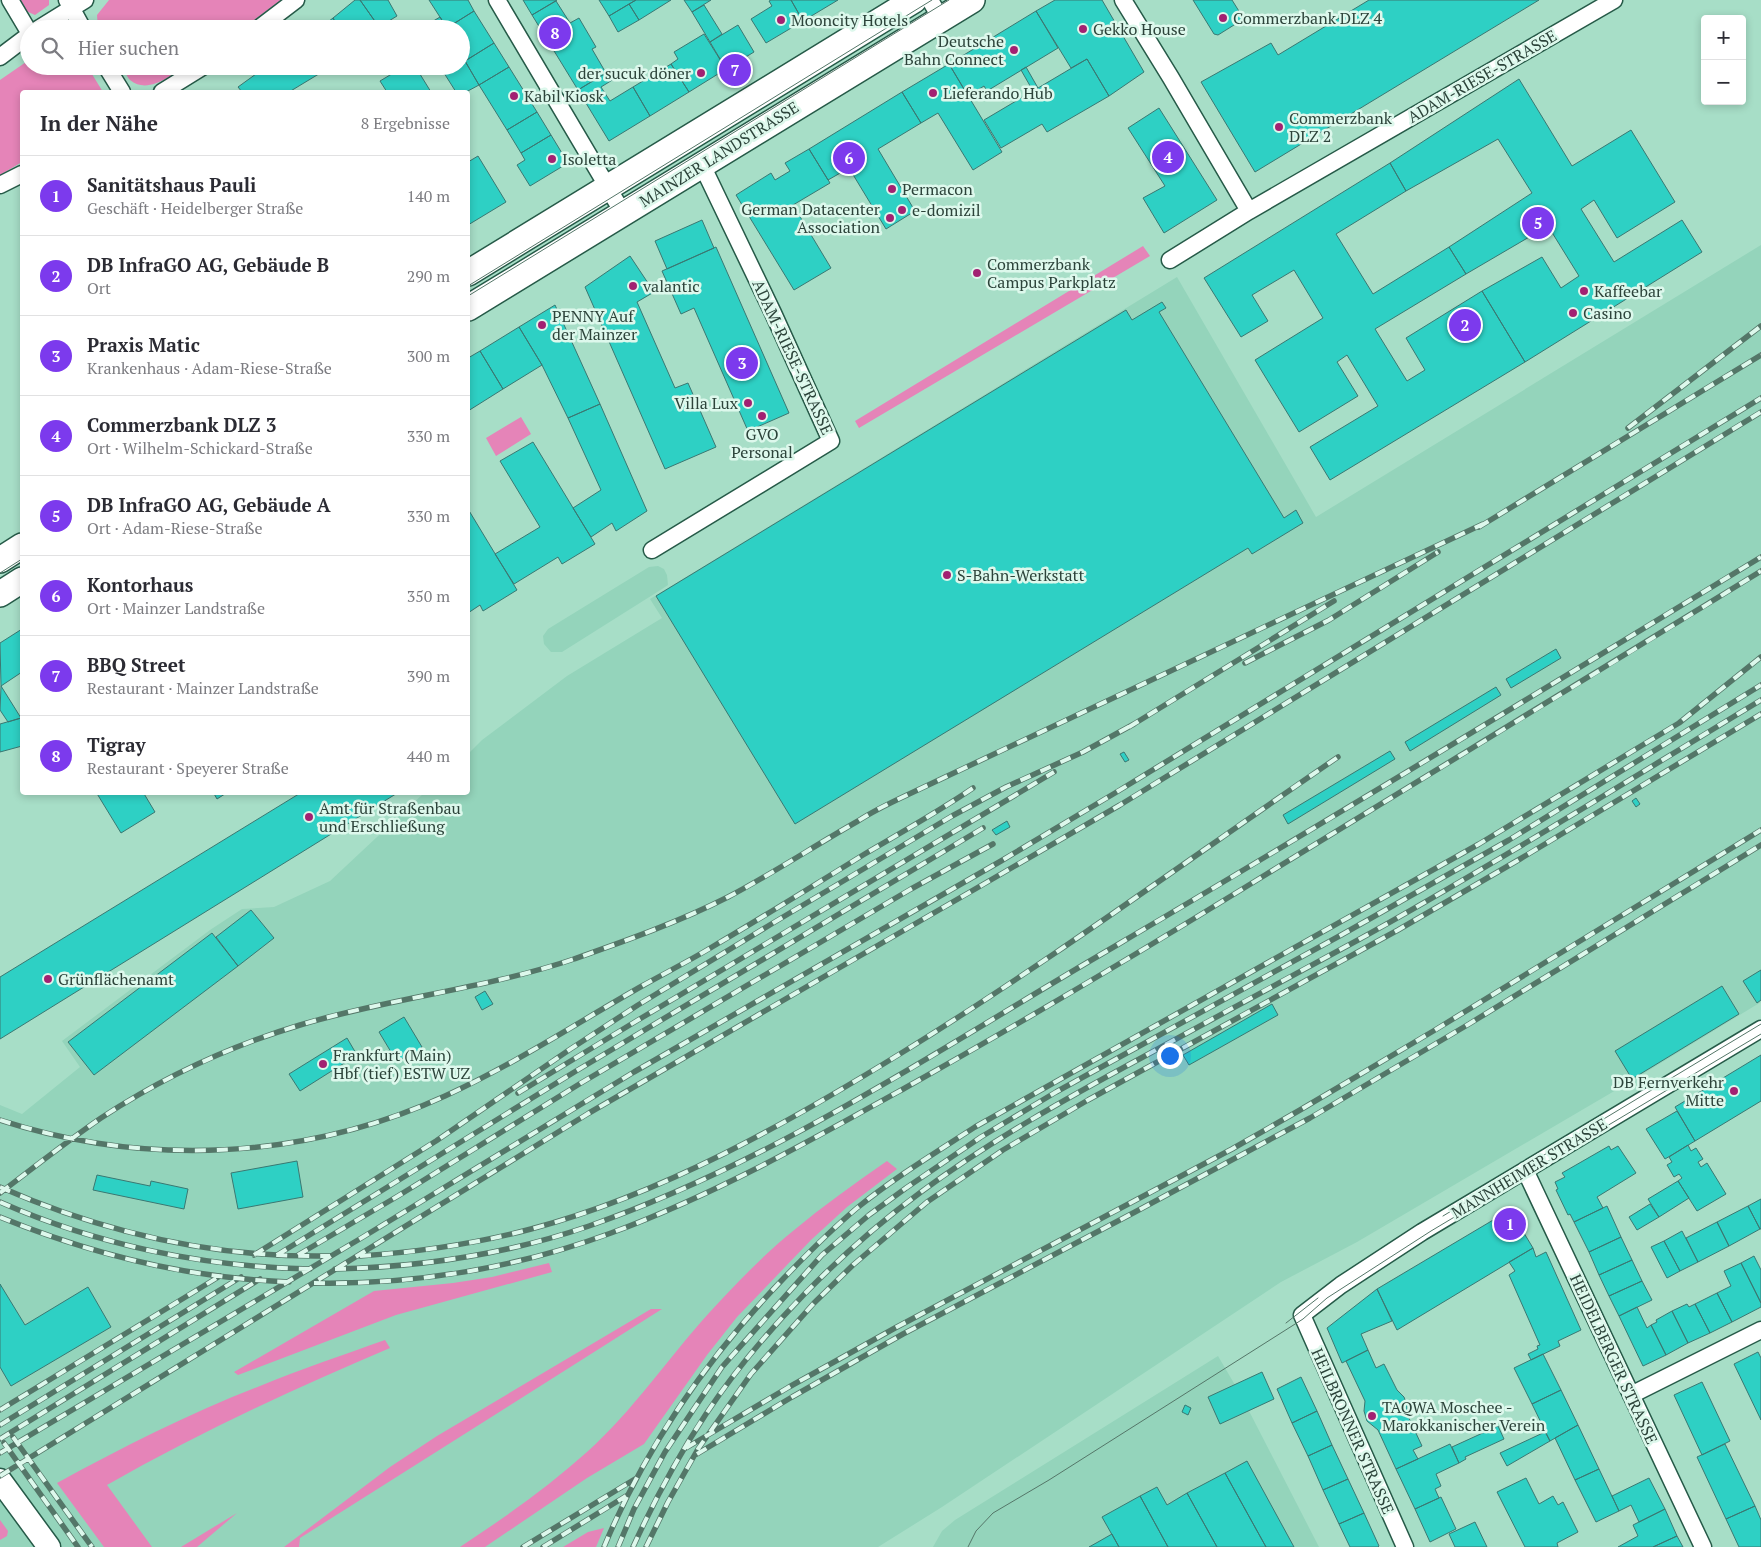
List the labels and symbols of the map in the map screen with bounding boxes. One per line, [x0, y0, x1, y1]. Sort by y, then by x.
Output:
place label: Commerzbank DLZ 4 [1233, 7, 1383, 29]
place label: Mooncity Hotels [791, 9, 908, 31]
marker: Commerzbank DLZ 4 [1217, 12, 1229, 24]
pin: 8 [539, 14, 571, 52]
marker: Mooncity Hotels [775, 14, 787, 26]
place label: Gekko House [1093, 18, 1186, 40]
marker: Gekko House [1077, 23, 1089, 35]
street label: ADAM-RIESE-STRASSE [1403, 24, 1561, 128]
place label: Deutsche Bahn Connect [904, 30, 1004, 70]
marker: Deutsche Bahn Connect [1008, 44, 1020, 56]
pin: 7 [719, 51, 751, 89]
place label: der sucuk döner [578, 62, 692, 84]
marker: der sucuk döner [695, 67, 707, 79]
place label: Lieferando Hub [943, 82, 1053, 104]
place label: Kabil Kiosk [524, 85, 605, 107]
marker: Lieferando Hub [927, 87, 939, 99]
marker: Kabil Kiosk [508, 90, 520, 102]
street label: MAINZER LANDSTRASSE [635, 96, 803, 212]
place label: Commerzbank DLZ 2 [1289, 107, 1393, 147]
marker: Commerzbank DLZ 2 [1273, 121, 1285, 133]
pin: 4 [1152, 138, 1184, 176]
pin: 6 [833, 139, 865, 177]
place label: Isoletta [562, 148, 616, 170]
marker: Isoletta [546, 153, 558, 165]
place label: Permacon [902, 178, 973, 200]
marker: Permacon [886, 183, 898, 195]
place label: German Datacenter Association [741, 198, 881, 238]
place label: e-domizil [912, 199, 981, 221]
marker: e-domizil [896, 204, 908, 216]
pin: 5 [1522, 204, 1554, 242]
marker: German Datacenter Association [884, 212, 896, 224]
place label: Commerzbank Campus Parkplatz [987, 253, 1116, 293]
marker: Commerzbank Campus Parkplatz [971, 267, 983, 279]
place label: valantic [642, 275, 700, 297]
street label: ADAM-RIESE-STRASSE [747, 276, 839, 438]
marker: valantic [627, 280, 639, 292]
place label: Kaffeebar [1594, 280, 1663, 302]
marker: Kaffeebar [1578, 285, 1590, 297]
place label: Casino [1583, 302, 1632, 324]
place label: PENNY Auf der Mainzer [552, 305, 638, 345]
pin: 2 [1449, 306, 1481, 344]
marker: Casino [1567, 307, 1579, 319]
marker: PENNY Auf der Mainzer [536, 319, 548, 331]
pin: 3 [726, 344, 758, 382]
place label: Villa Lux [674, 392, 739, 414]
marker: Villa Lux [742, 397, 754, 409]
marker: GVO Personal [756, 410, 768, 422]
place label: GVO Personal [731, 423, 793, 463]
place label: S-Bahn-Werkstatt [957, 564, 1084, 586]
marker: S-Bahn-Werkstatt [941, 569, 953, 581]
place label: Amt für Straßenbau und Erschließung [319, 797, 461, 837]
marker: Amt für Straßenbau und Erschließung [303, 811, 315, 823]
place label: Grünflächenamt [58, 968, 174, 990]
marker: Grünflächenamt [42, 973, 54, 985]
your location [1157, 1043, 1183, 1069]
place label: Frankfurt (Main) Hbf (tief) ESTW UZ [333, 1044, 471, 1084]
marker: Frankfurt (Main) Hbf (tief) ESTW UZ [317, 1058, 329, 1070]
place label: DB Fernverkehr Mitte [1613, 1071, 1725, 1111]
marker: DB Fernverkehr Mitte [1728, 1085, 1740, 1097]
street label: MANNHEIMER STRASSE [1447, 1113, 1611, 1223]
pin: 1 [1494, 1205, 1526, 1243]
street label: HEIDELBERGER STRASSE [1565, 1270, 1663, 1448]
street label: HEILBRONNER STRASSE [1306, 1344, 1400, 1518]
place label: TAQWA Moschee - Marokkanischer Verein [1382, 1396, 1546, 1436]
marker: TAQWA Moschee - Marokkanischer Verein [1366, 1410, 1378, 1422]

